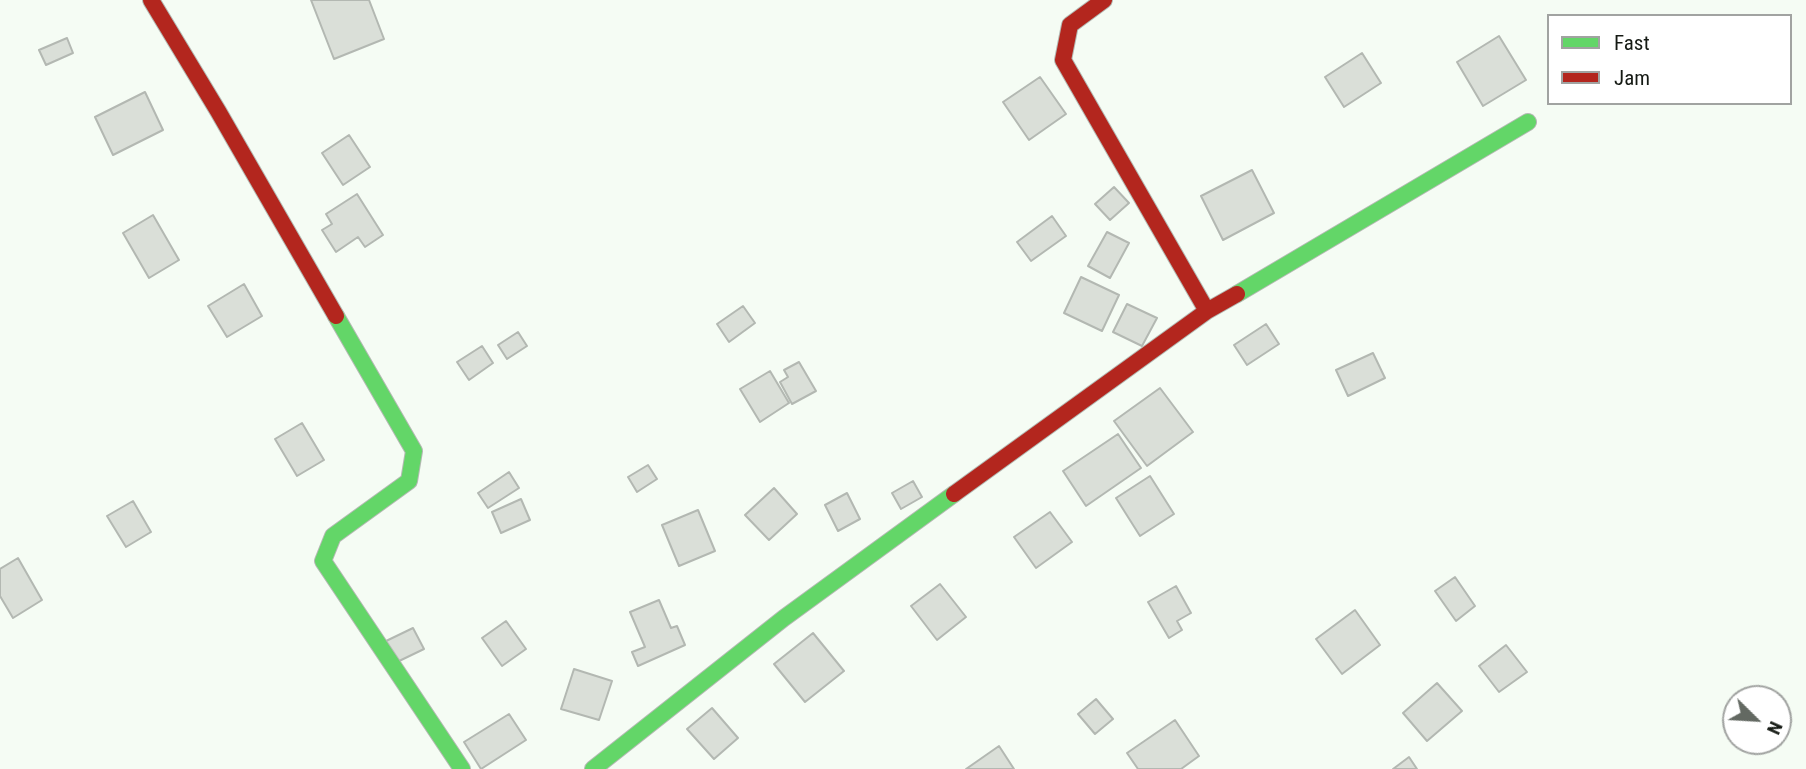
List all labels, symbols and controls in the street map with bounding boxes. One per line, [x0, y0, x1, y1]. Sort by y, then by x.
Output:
legend [1547, 14, 1792, 105]
text: Fast [1614, 31, 1650, 55]
text: Jam [1614, 66, 1650, 90]
north arrow [1722, 685, 1792, 755]
text: N [1762, 718, 1788, 738]

